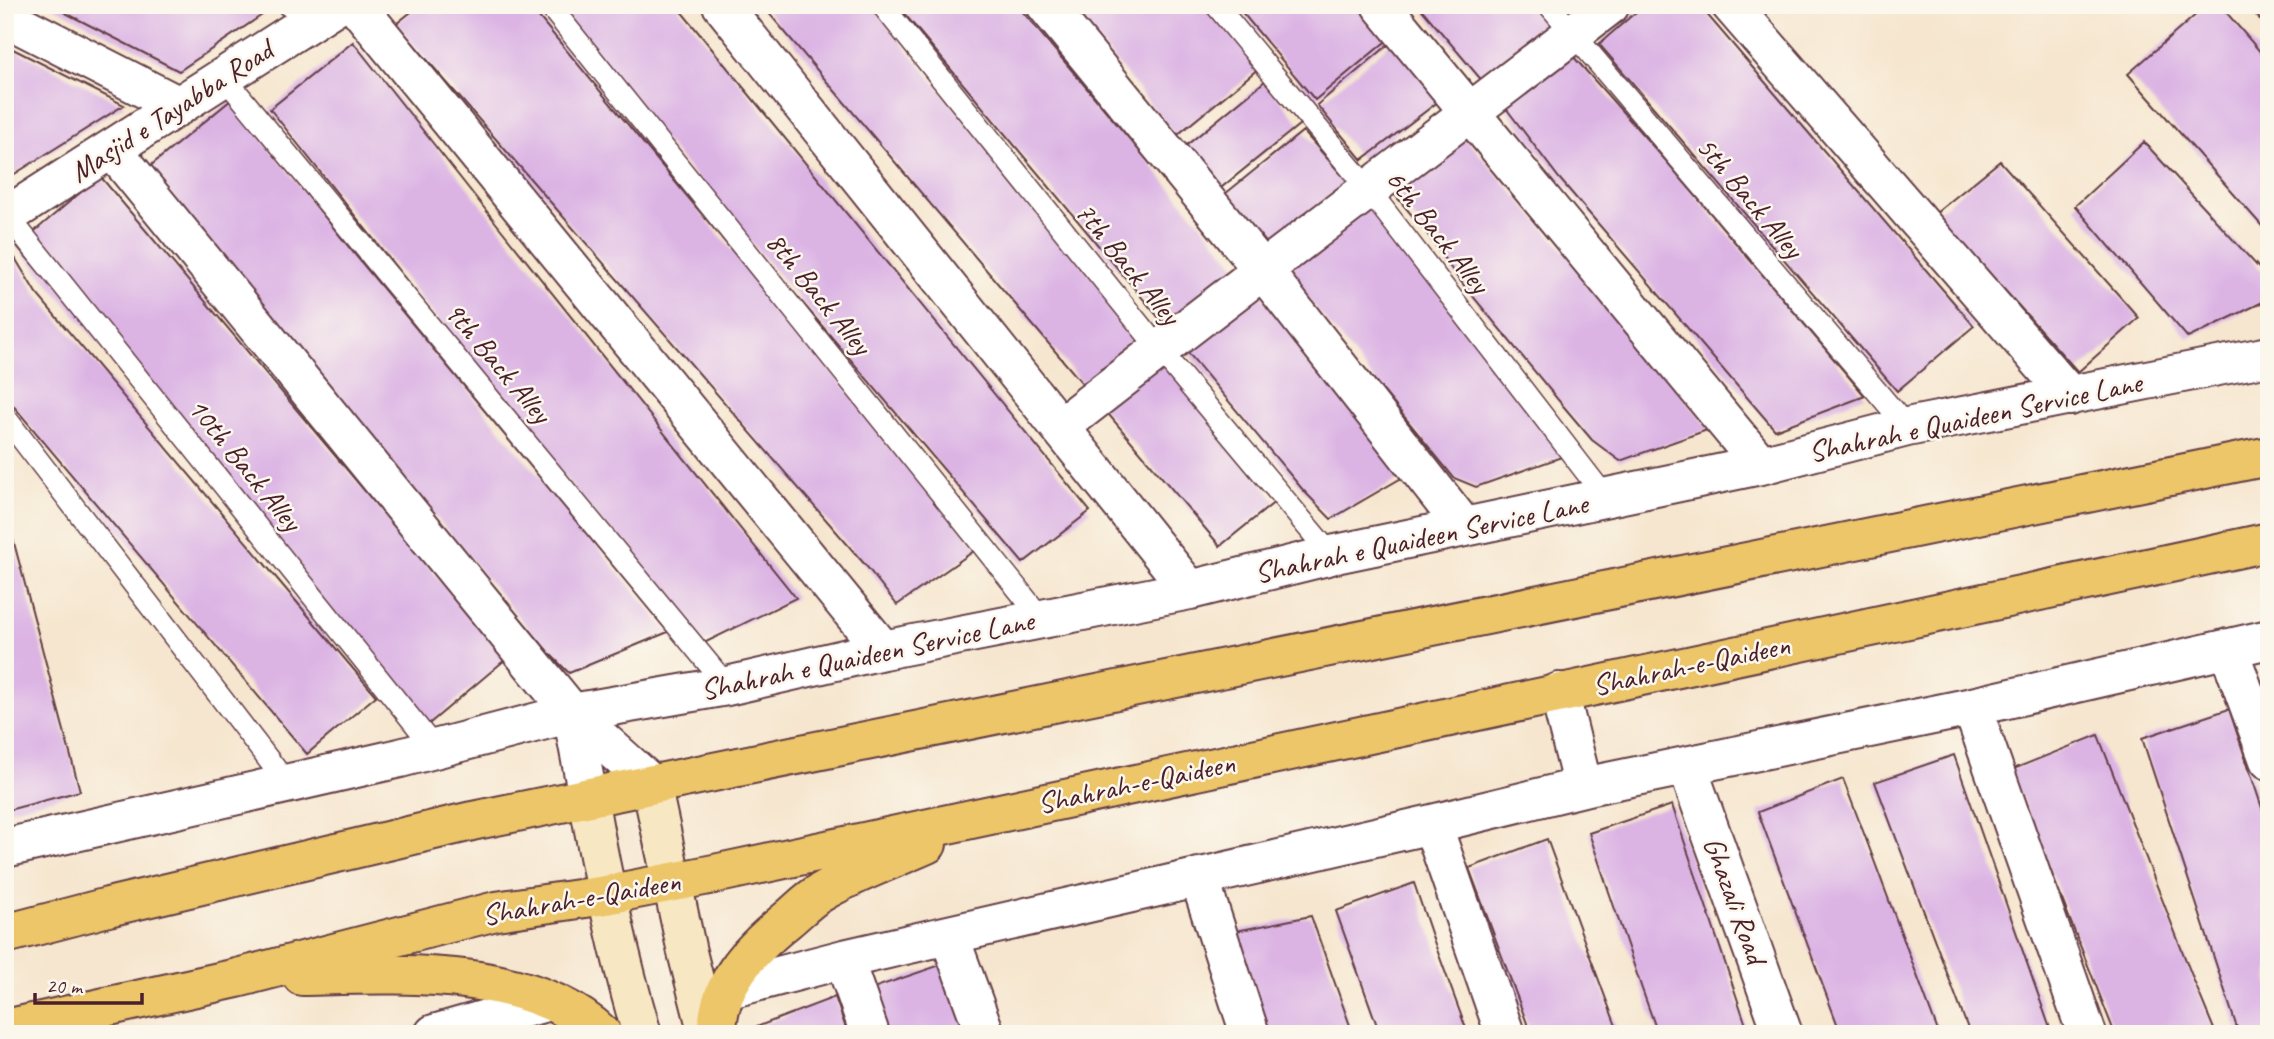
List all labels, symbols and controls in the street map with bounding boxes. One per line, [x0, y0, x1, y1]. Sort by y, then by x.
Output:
street label: Masjid e Tayabba Road [62, 29, 283, 191]
street label: 5th Back Alley [1688, 128, 1814, 268]
street label: 6th Back Alley [1378, 161, 1500, 303]
street label: 7th Back Alley [1067, 194, 1191, 334]
street label: 8th Back Alley [758, 224, 882, 364]
street label: 9th Back Alley [436, 293, 562, 433]
street label: Shahrah e Quaideen Service Lane [1805, 363, 2147, 471]
street label: 10th Back Alley [180, 389, 312, 541]
street label: Shahrah e Quaideen Service Lane [1251, 484, 1593, 592]
street label: Shahrah e Quaideen Service Lane [697, 601, 1039, 709]
street label: Shahrah-e-Qaideen [1589, 625, 1793, 704]
street label: Shahrah-e-Qaideen [1034, 743, 1238, 822]
street label: Ghazali Road [1695, 832, 1777, 972]
street label: Shahrah-e-Qaideen [479, 862, 683, 934]
scale bar [35, 962, 142, 1006]
text: 20 m [46, 973, 84, 999]

